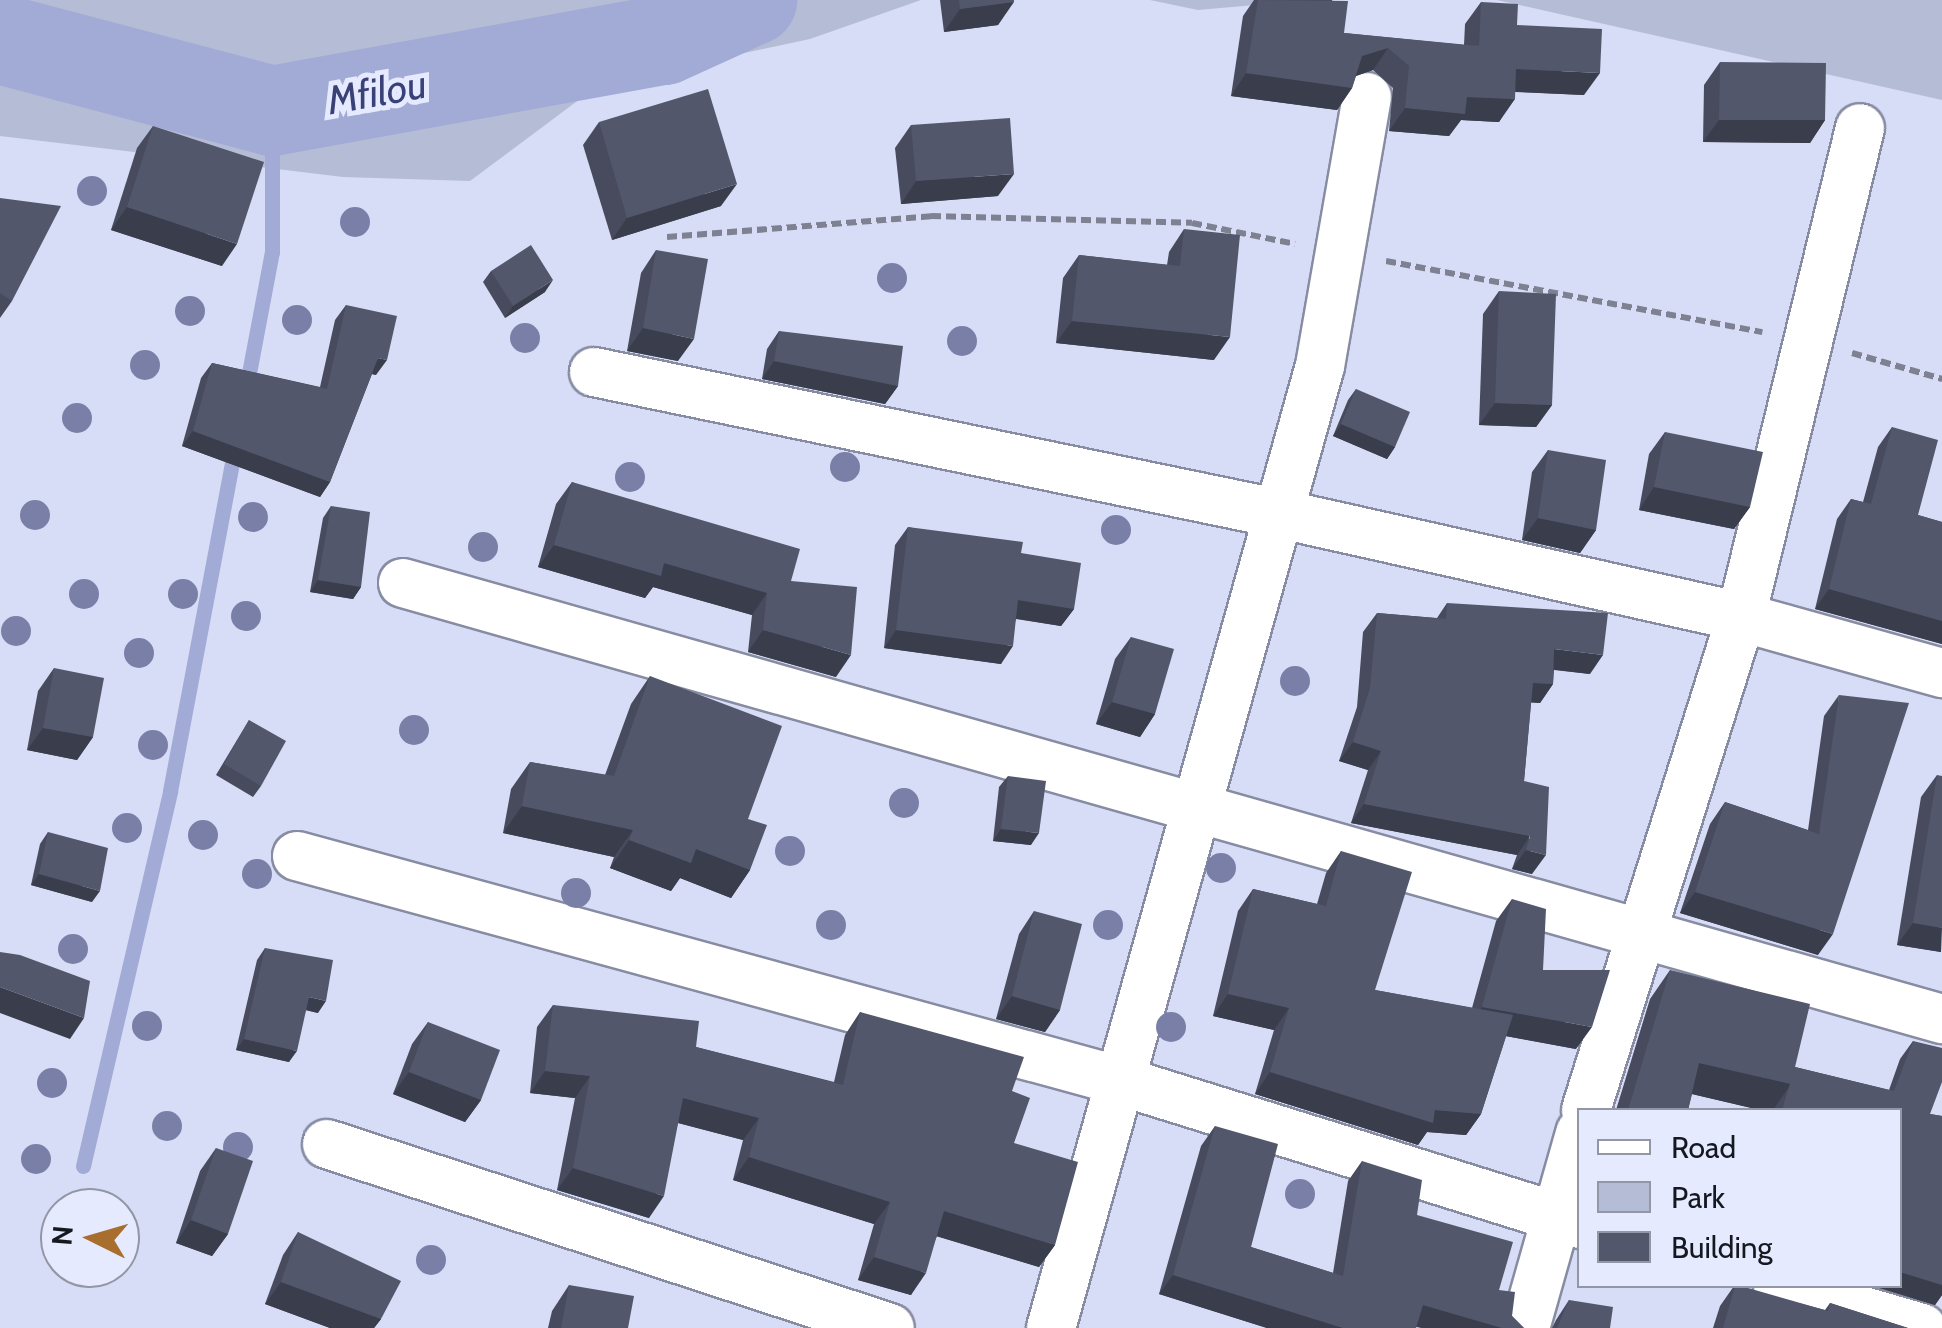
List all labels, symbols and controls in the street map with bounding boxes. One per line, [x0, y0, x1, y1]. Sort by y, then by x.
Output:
water label: Mfilou [324, 60, 430, 124]
legend [1577, 1108, 1902, 1288]
text: Road [1671, 1129, 1736, 1166]
text: Park [1671, 1179, 1725, 1216]
north arrow [40, 1188, 140, 1288]
text: N [44, 1224, 80, 1247]
text: Building [1671, 1229, 1773, 1266]

